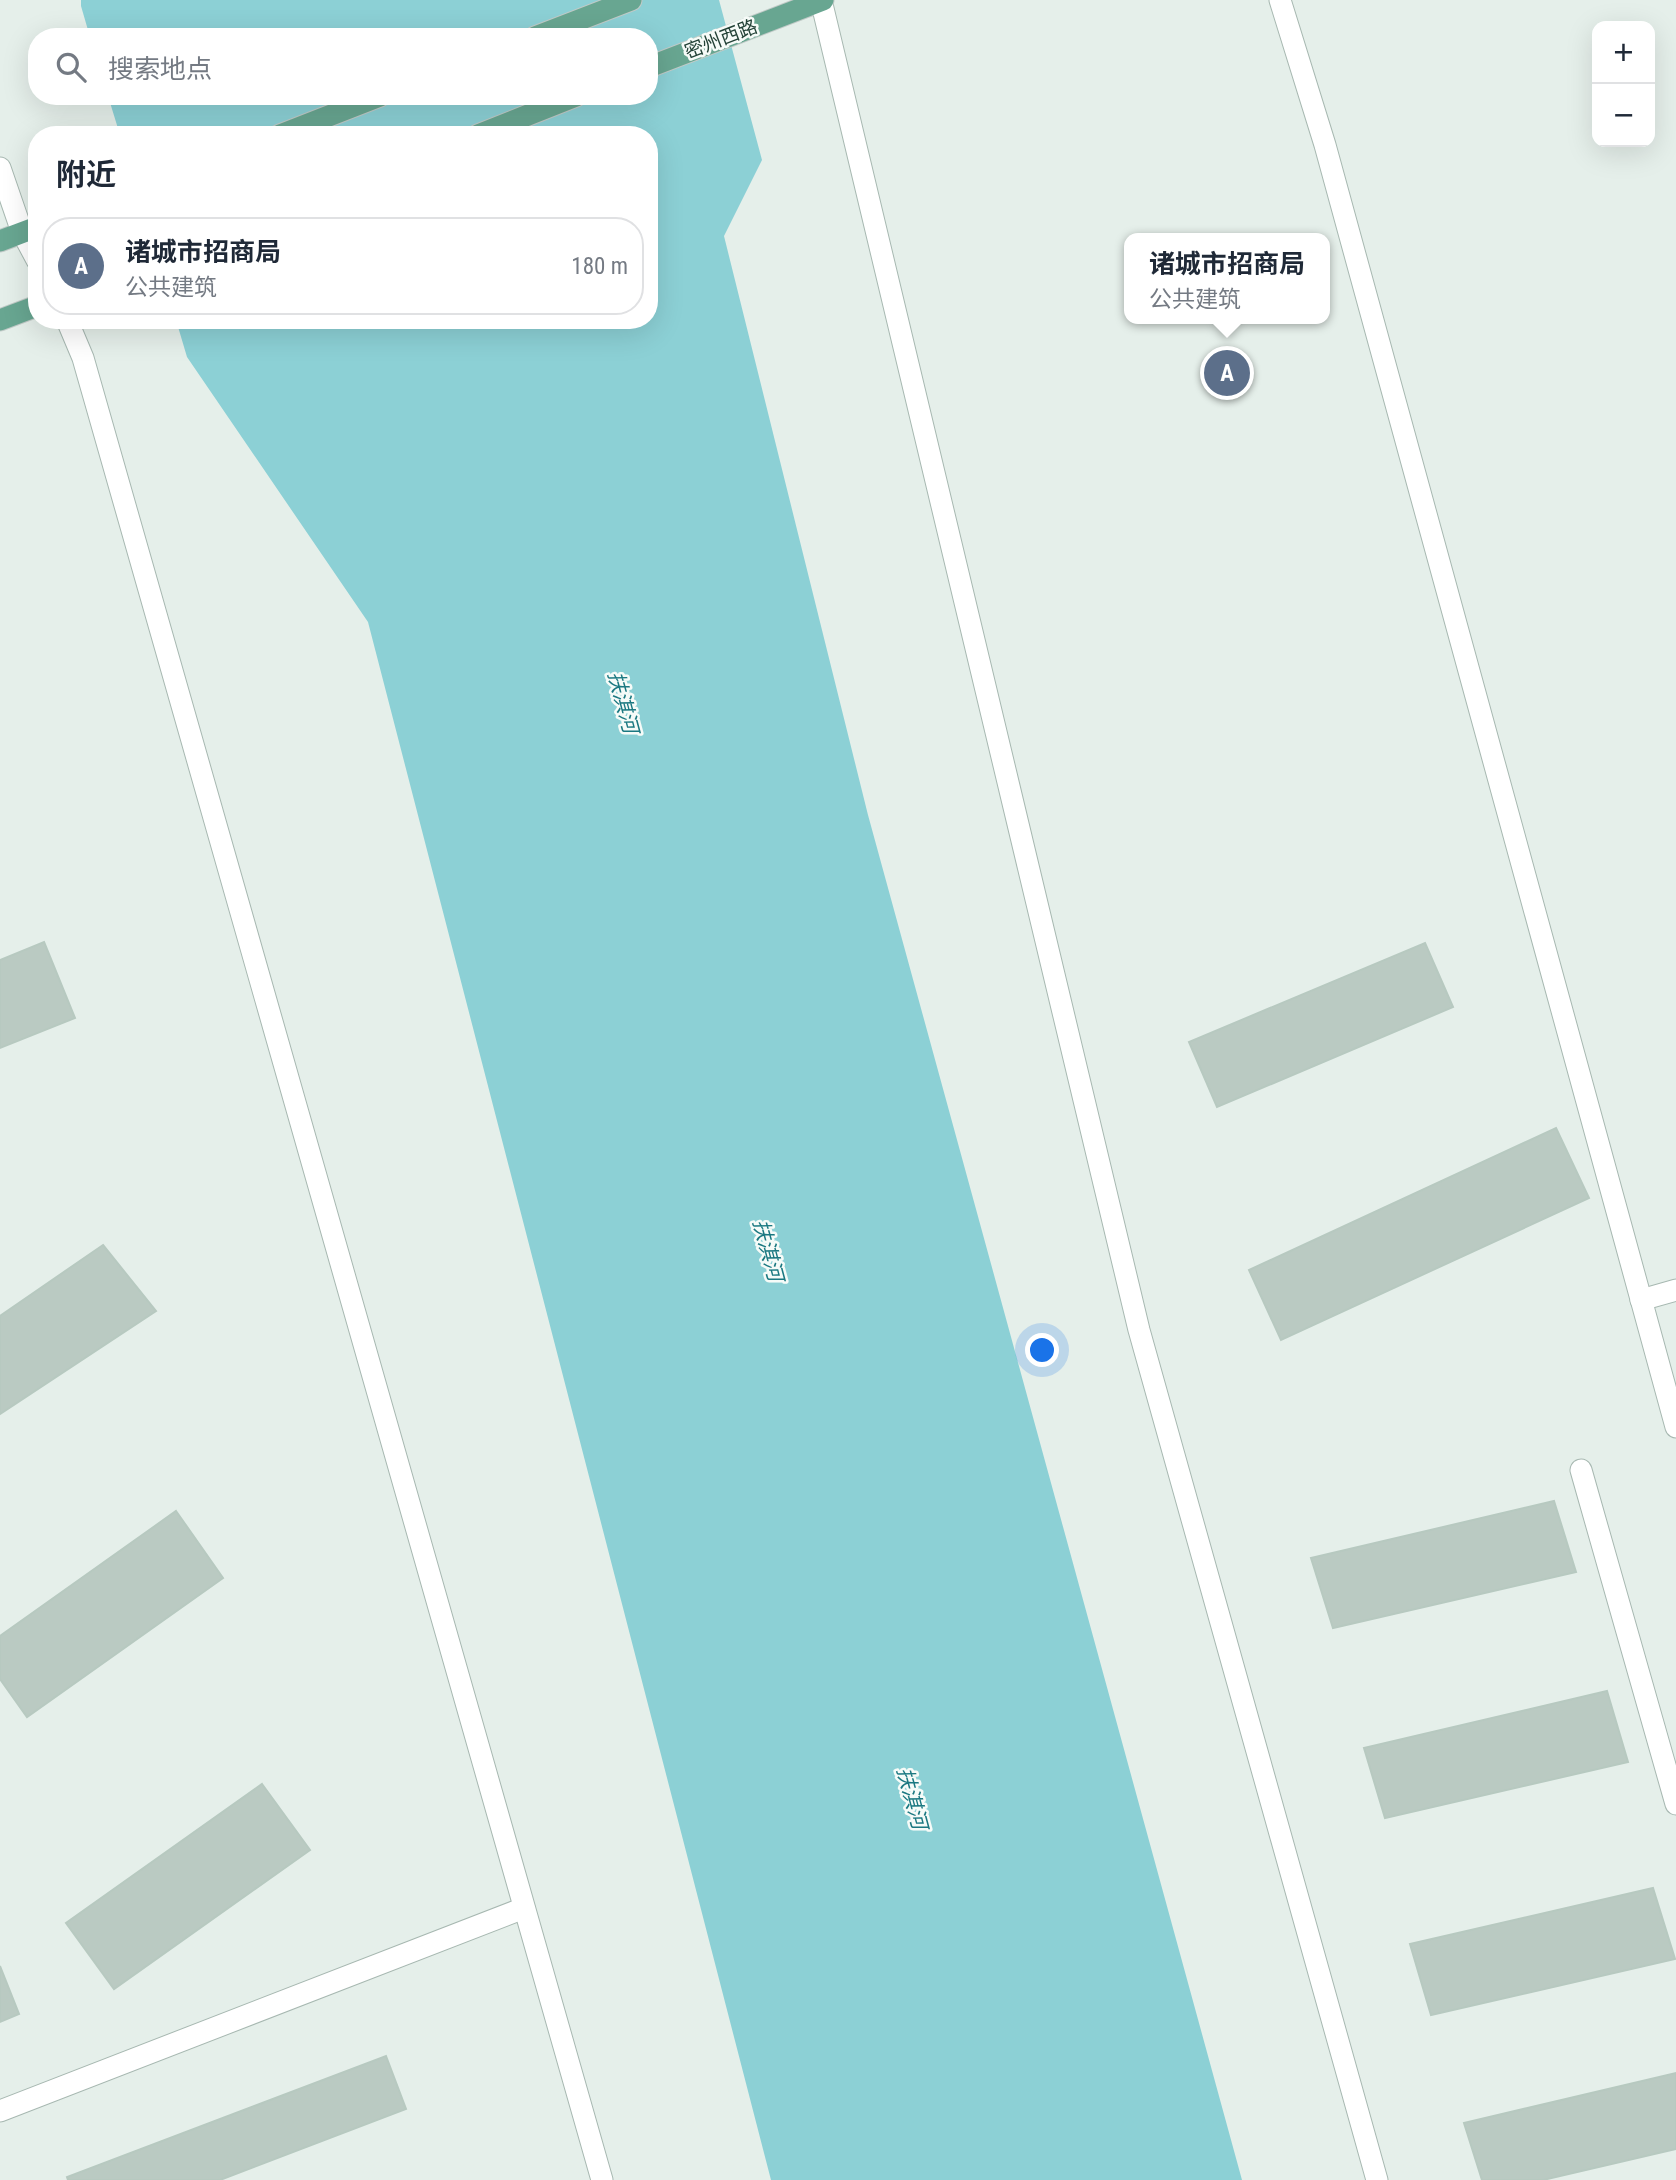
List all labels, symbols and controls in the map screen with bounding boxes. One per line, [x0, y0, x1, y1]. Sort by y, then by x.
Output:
street label: 密州西路 [681, 15, 761, 63]
map controls [1592, 21, 1655, 147]
button: + [1592, 21, 1655, 84]
search box [28, 28, 658, 105]
icon: search [52, 48, 90, 86]
text: 搜索地点 [108, 54, 212, 84]
button: − [1592, 84, 1655, 147]
text: 附近 [56, 157, 116, 192]
popup [1124, 233, 1330, 324]
text: 诸城市招商局 [125, 237, 281, 267]
text: 诸城市招商局 [1149, 249, 1305, 279]
text: A [74, 253, 88, 280]
text: 180 m [571, 253, 628, 280]
text: 公共建筑 [125, 274, 217, 301]
text: 公共建筑 [1149, 286, 1241, 313]
pin: A [1204, 347, 1250, 399]
water label: 扶淇河 [603, 668, 644, 739]
water label: 扶淇河 [748, 1216, 789, 1287]
your location [1025, 1333, 1059, 1367]
water label: 扶淇河 [892, 1764, 933, 1835]

